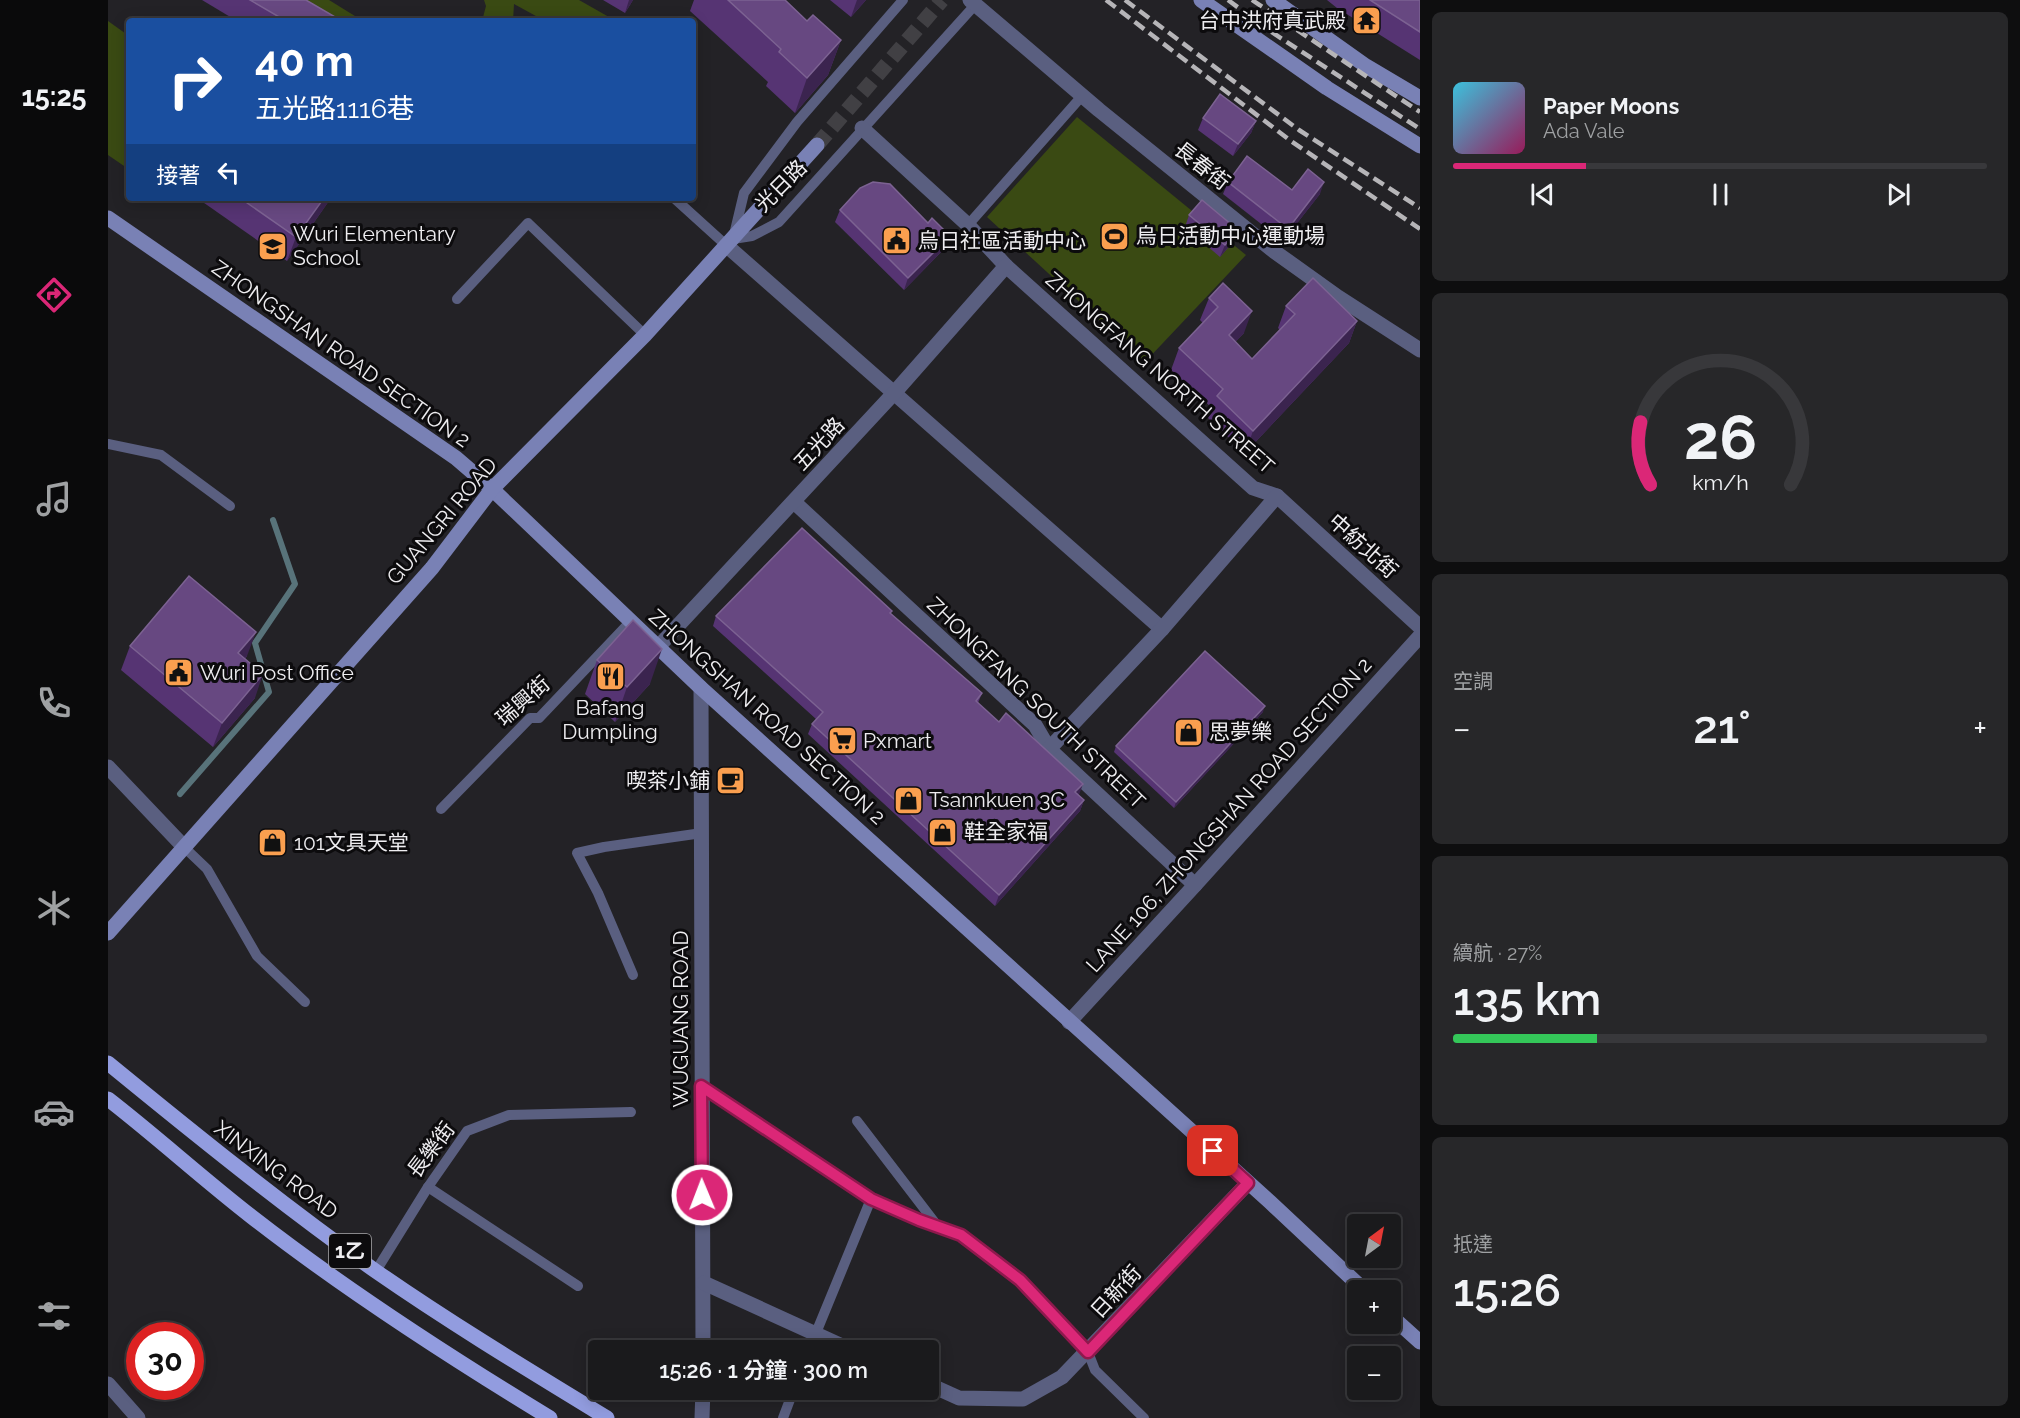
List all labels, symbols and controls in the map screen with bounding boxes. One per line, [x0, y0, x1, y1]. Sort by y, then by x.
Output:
temple icon: 台中洪府真武殿 [1351, 5, 1383, 37]
place label: 台中洪府真武殿 [1199, 8, 1346, 33]
text: 40 m [255, 37, 354, 86]
icon: right [156, 42, 234, 120]
text: 15:25 [21, 81, 87, 112]
text: 五光路1116巷 [255, 93, 414, 124]
text: Paper Moons [1543, 93, 1679, 119]
text: Ada Vale [1543, 119, 1625, 143]
street label: 長春街 [1170, 136, 1235, 195]
street label: 光日路 [750, 155, 812, 217]
icon: left [212, 156, 245, 189]
text: 接著 [156, 162, 200, 188]
icon: previous [1526, 178, 1559, 211]
icon: pause [1704, 178, 1737, 211]
icon: next [1882, 178, 1915, 211]
sports icon: 烏日活動中心運動場 [1099, 220, 1131, 252]
place label: Wuri Elementary School [293, 221, 456, 270]
place label: 烏日活動中心運動場 [1136, 223, 1325, 248]
public building icon: 烏日社區活動中心 [881, 225, 913, 257]
place label: 烏日社區活動中心 [918, 228, 1086, 253]
school or university icon: Wuri Elementary School [256, 230, 288, 262]
street label: ZHONGSHAN ROAD SECTION 2 [208, 255, 475, 452]
street label: ZHONGFANG NORTH STREET [1041, 267, 1280, 479]
icon: directions [33, 274, 75, 316]
text: 26 [1683, 400, 1757, 474]
street label: 五光路 [788, 412, 849, 475]
street label: GUANGRI ROAD [381, 452, 502, 589]
text: km/h [1692, 470, 1748, 495]
icon: music [33, 478, 75, 520]
street label: 中紡北街 [1324, 508, 1403, 583]
street label: ZHONGFANG SOUTH STREET [922, 592, 1151, 814]
street label: ZHONGSHAN ROAD SECTION 2 [644, 604, 891, 829]
street label: LANE 106, ZHONGSHAN ROAD SECTION 2 [1081, 652, 1377, 977]
public building icon: Wuri Post Office [163, 657, 195, 689]
place label: Wuri Post Office [200, 660, 354, 685]
restaurant icon: Bafang Dumpling [594, 661, 626, 693]
text: 空調 [1453, 669, 1493, 693]
street label: 瑞興街 [491, 671, 555, 731]
icon: phone [33, 682, 75, 724]
place label: Bafang Dumpling [562, 695, 658, 744]
text: 21° [1693, 701, 1751, 754]
text: − [1453, 709, 1471, 748]
text: + [1973, 709, 1987, 748]
shop icon: 思夢樂 [1172, 716, 1204, 748]
place label: 思夢樂 [1209, 719, 1272, 744]
supermarket icon: Pxmart [826, 725, 858, 757]
place label: Pxmart [863, 728, 932, 753]
cafe icon: 喫茶小鋪 [715, 765, 747, 797]
place label: 喫茶小鋪 [626, 768, 710, 793]
shop icon: Tsannkuen 3C [892, 784, 924, 816]
place label: Tsannkuen 3C [929, 787, 1065, 812]
shop icon: 鞋全家福 [927, 816, 959, 848]
place label: 鞋全家福 [964, 819, 1048, 844]
shop icon: 101文具天堂 [257, 827, 289, 859]
place label: 101文具天堂 [294, 830, 409, 855]
icon: climate [33, 887, 75, 929]
street label: WUGUANG ROAD [668, 930, 693, 1108]
text: 續航 · 27% [1453, 941, 1542, 965]
text: 135 km [1453, 973, 1601, 1026]
icon: car [33, 1091, 75, 1133]
street label: XINXING ROAD [210, 1115, 343, 1224]
street label: 長樂街 [402, 1117, 460, 1182]
pin [1187, 1125, 1238, 1176]
icon: arrive [1196, 1134, 1229, 1167]
position arrow [670, 1163, 734, 1227]
north arrow [1347, 1214, 1401, 1268]
map controls [1347, 1214, 1401, 1400]
text: 抵達 [1453, 1232, 1493, 1256]
road number: 1乙 [329, 1234, 371, 1268]
street label: 日新街 [1085, 1260, 1146, 1323]
text: 15:26 [1453, 1264, 1561, 1317]
button: + [1347, 1280, 1401, 1334]
icon: filters [33, 1295, 75, 1337]
speed limit sign: 30 [126, 1322, 204, 1400]
button: − [1347, 1346, 1401, 1400]
text: 15:26 · 1 分鐘 · 300 m [659, 1357, 868, 1383]

